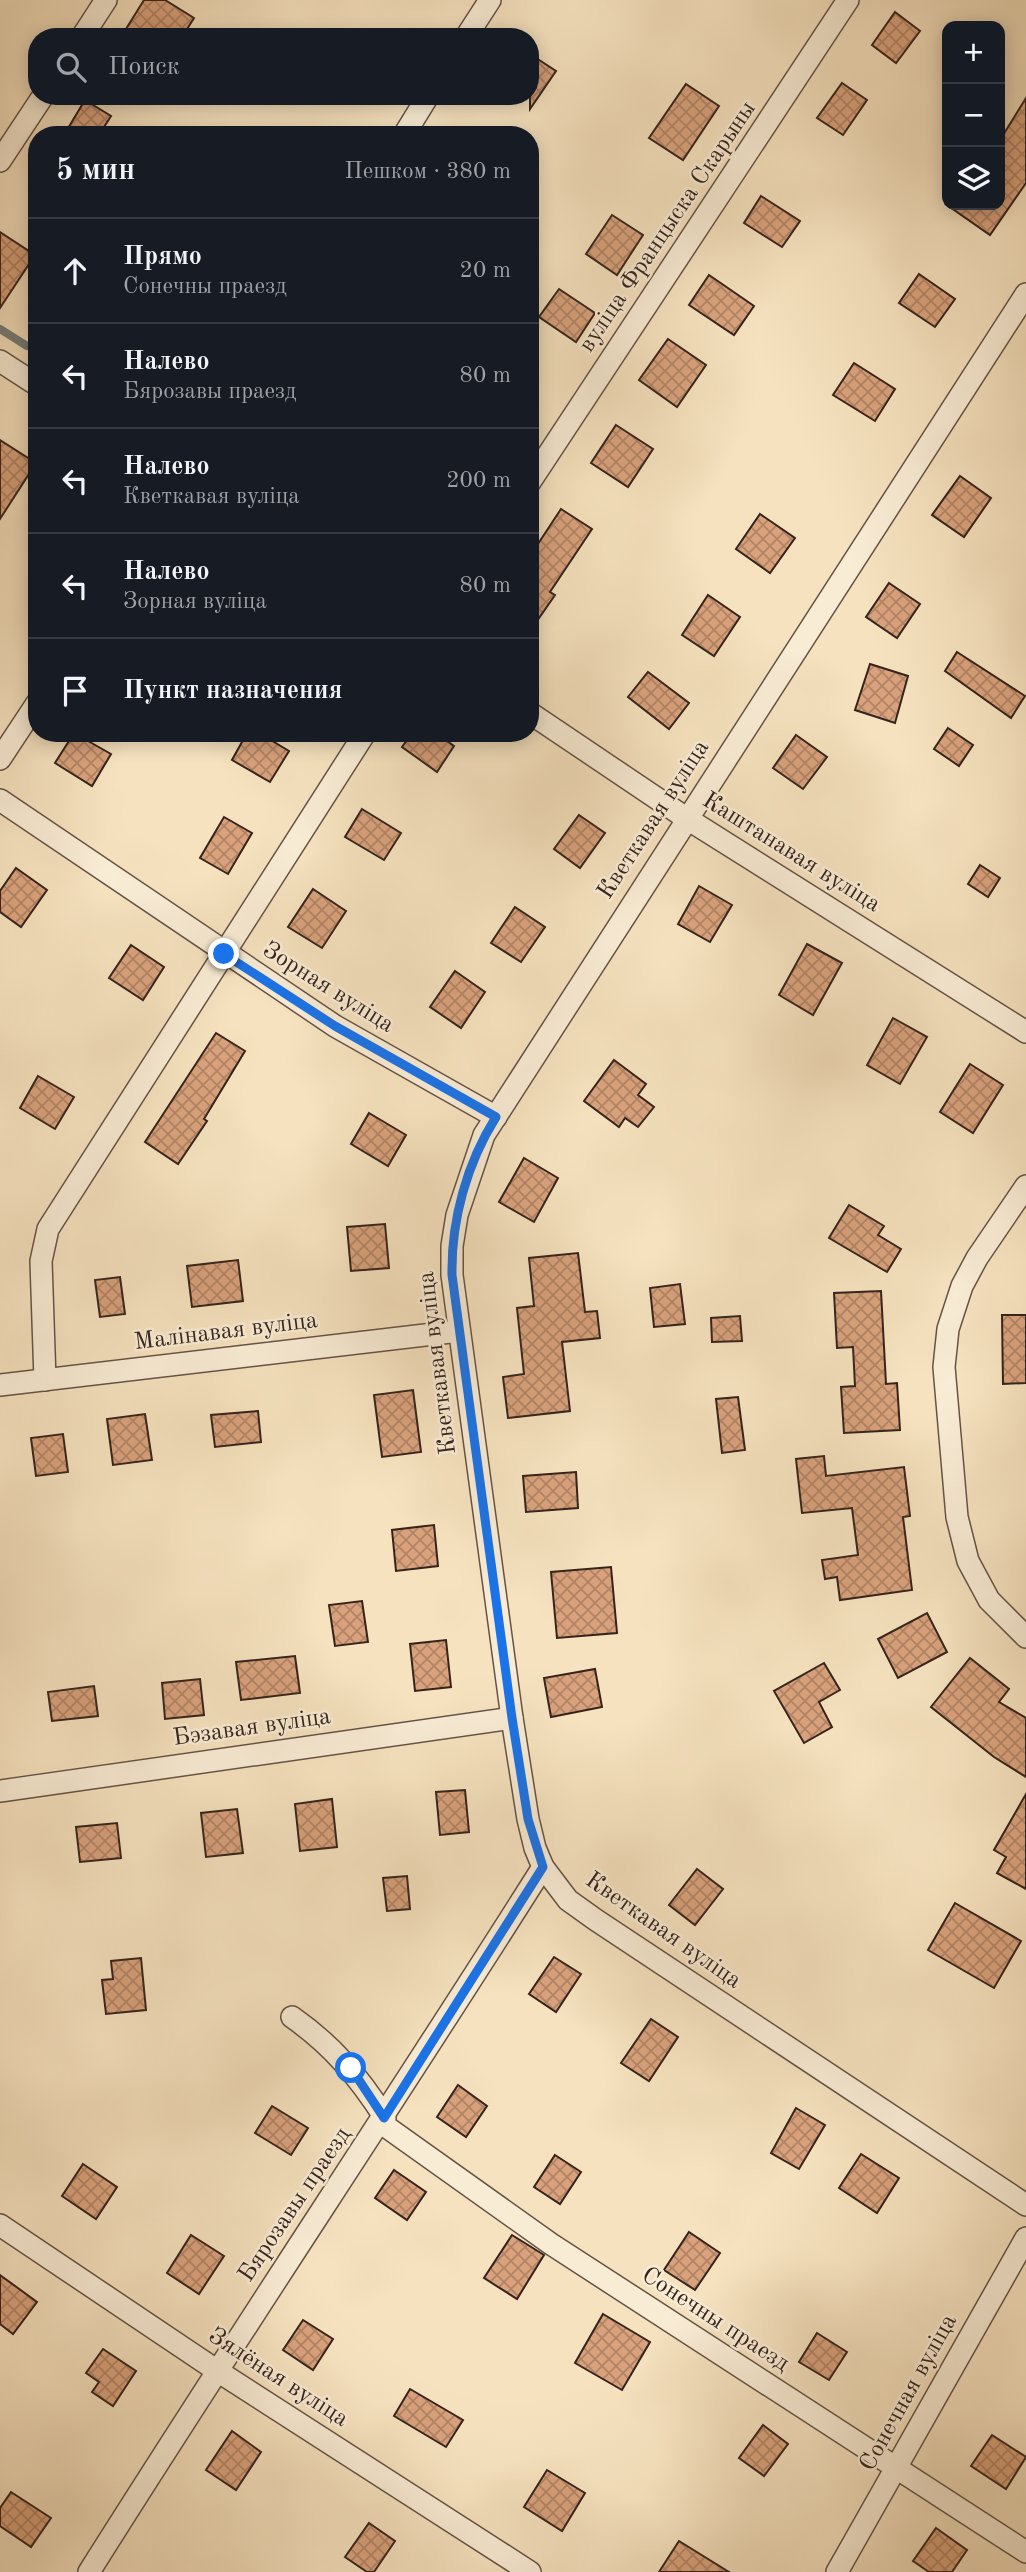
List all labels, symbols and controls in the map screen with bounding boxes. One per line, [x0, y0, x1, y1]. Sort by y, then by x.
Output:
map controls [942, 21, 1005, 210]
button: + [942, 21, 1005, 84]
search box [28, 28, 539, 105]
icon: search [52, 48, 90, 86]
text: Поиск [108, 54, 180, 80]
button: − [942, 84, 1005, 147]
street label: вуліца Францыска Скарыны [575, 97, 761, 357]
button: layers [942, 147, 1005, 210]
text: 5 мин [56, 156, 135, 186]
text: Пешком · 380 m [345, 160, 511, 183]
text: Прямо [123, 244, 202, 270]
icon: ahead [56, 252, 94, 290]
text: 20 m [460, 259, 511, 282]
text: Сонечны праезд [123, 275, 286, 298]
text: Налево [123, 349, 210, 375]
icon: left [56, 357, 94, 395]
text: 80 m [460, 364, 511, 387]
text: Бярозавы праезд [123, 380, 296, 403]
text: Налево [123, 454, 210, 480]
icon: left [56, 462, 94, 500]
text: 200 m [446, 469, 511, 492]
text: Кветкавая вуліца [123, 485, 300, 508]
text: Налево [123, 559, 210, 585]
icon: left [56, 567, 94, 605]
text: 80 m [460, 574, 511, 597]
text: Зорная вуліца [123, 590, 267, 613]
icon: arrive [56, 672, 94, 710]
text: Пункт назначения [123, 678, 342, 704]
street label: Кветкавая вуліца [594, 736, 714, 904]
street label: Каштанавая вуліца [698, 789, 884, 918]
route end [208, 938, 239, 969]
street label: Зорная вуліца [258, 938, 398, 1038]
street label: Кветкавая вуліца [415, 1270, 461, 1456]
street label: Малінавая вуліца [133, 1309, 319, 1355]
street label: Бэзавая вуліца [172, 1705, 333, 1751]
street label: Кветкавая вуліца [581, 1868, 745, 1994]
route start [335, 2052, 366, 2083]
street label: Бярозавы праезд [234, 2123, 356, 2287]
street label: Сонечны праезд [637, 2263, 793, 2377]
street label: Сонечная вуліца [856, 2311, 962, 2475]
street label: Зялёная вуліца [204, 2324, 352, 2432]

